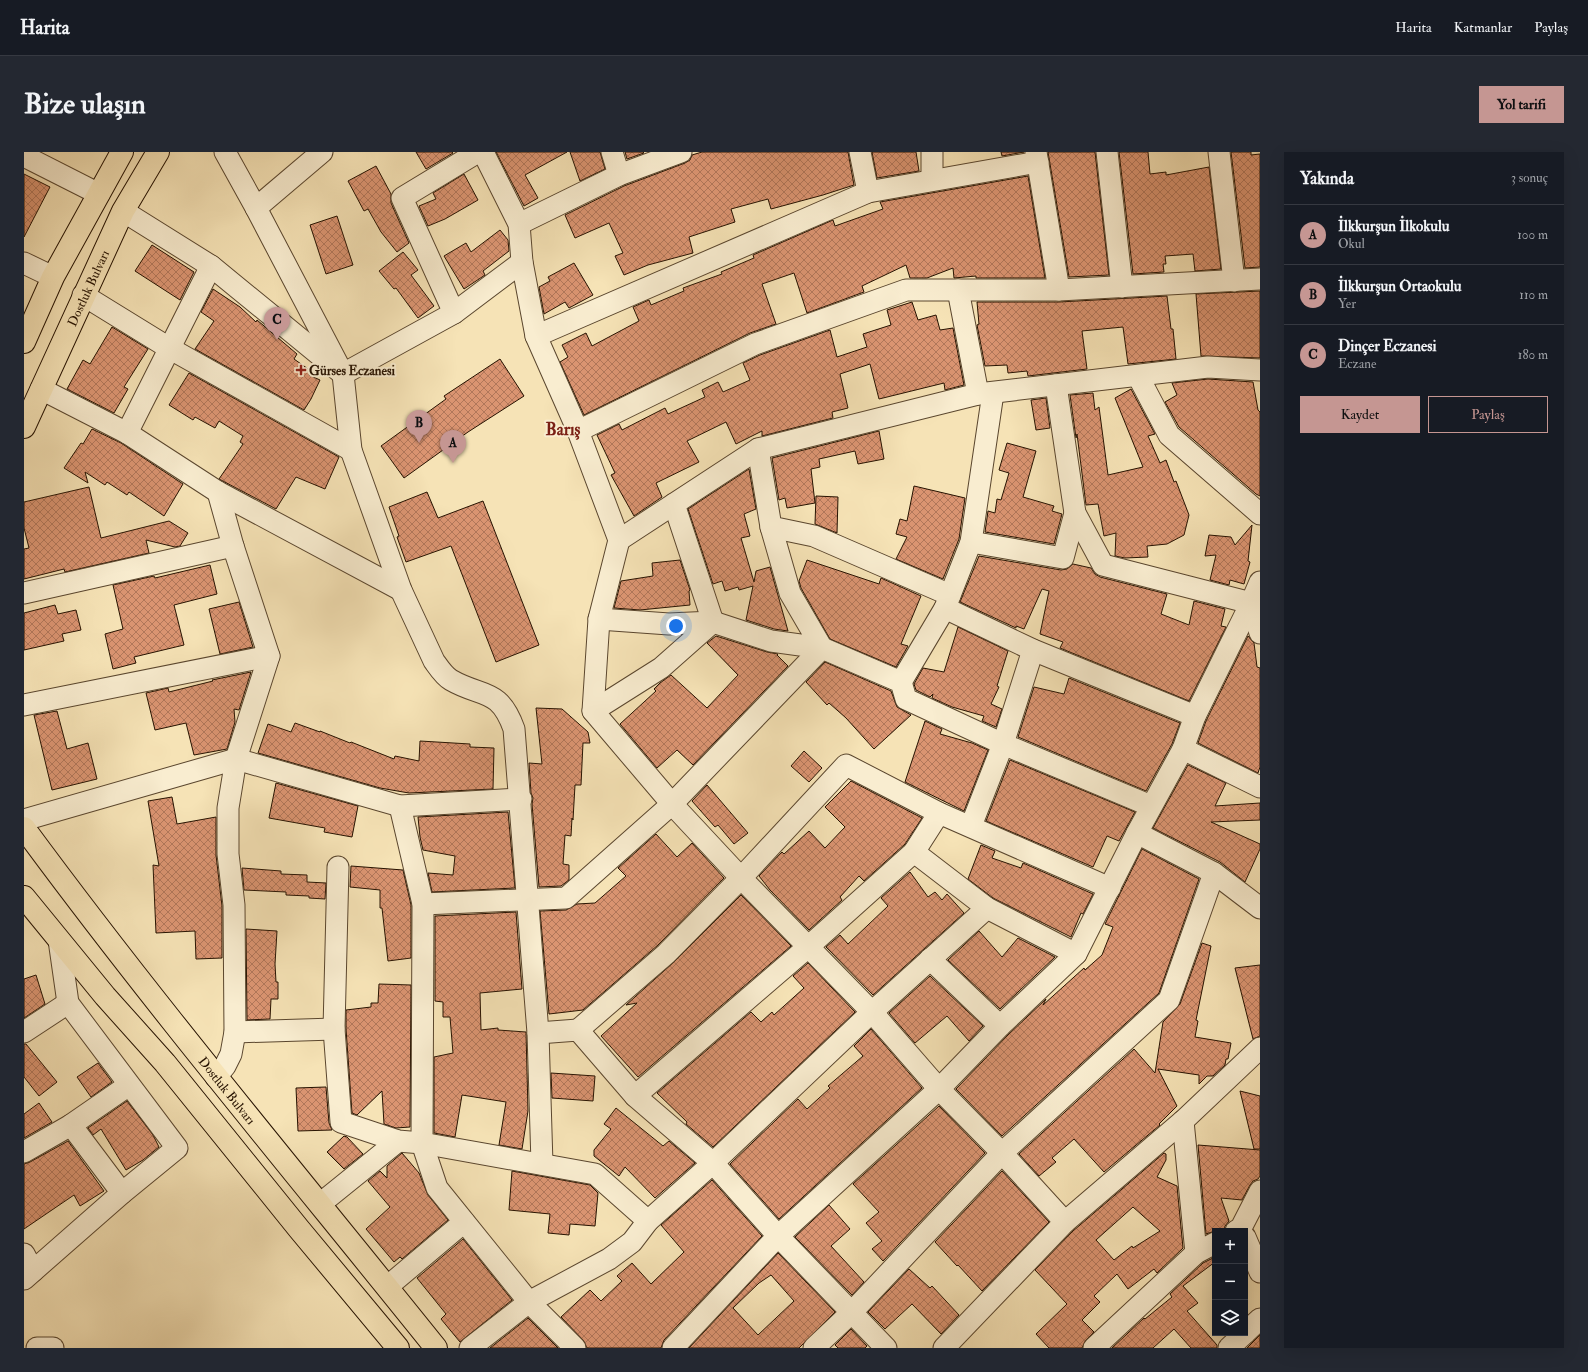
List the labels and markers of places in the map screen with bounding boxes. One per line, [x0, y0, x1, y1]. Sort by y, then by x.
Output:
pin: C [264, 307, 290, 340]
place label: Gürses Eczanesi [309, 363, 395, 379]
marker: Gürses Eczanesi [296, 365, 306, 375]
pin: B [406, 410, 432, 443]
pin: A [440, 430, 466, 463]

